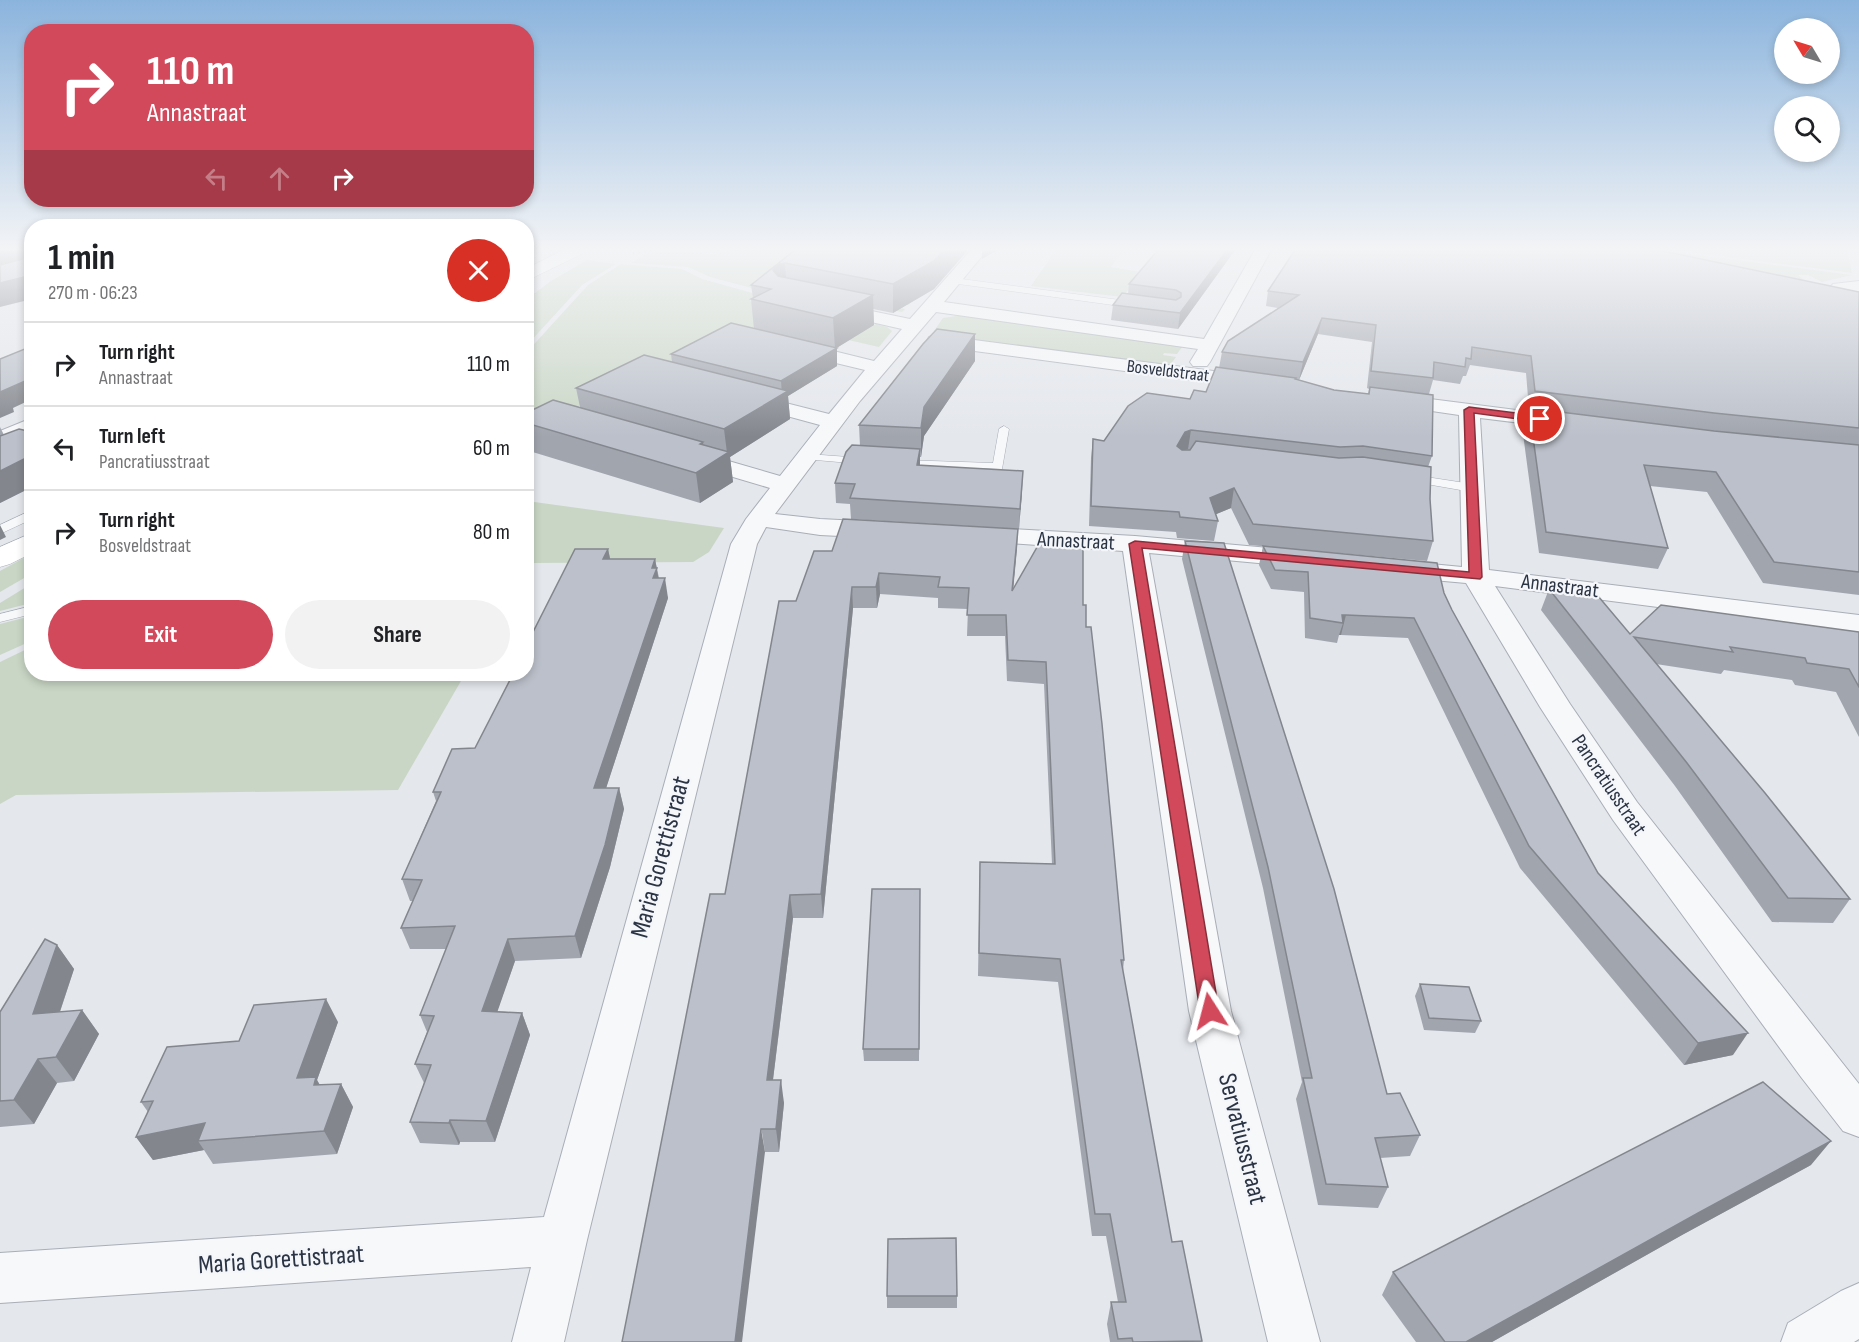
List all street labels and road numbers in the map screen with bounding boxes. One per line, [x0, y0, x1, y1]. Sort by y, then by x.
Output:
street label: Bosveldstraat [1126, 356, 1211, 387]
street label: Annastraat [1036, 526, 1115, 556]
street label: Annastraat [1519, 569, 1600, 603]
street label: Pancratiusstraat [1566, 730, 1652, 840]
street label: Maria Gorettistraat [625, 773, 697, 941]
street label: Servatiusstraat [1211, 1070, 1273, 1208]
street label: Maria Gorettistraat [197, 1239, 365, 1281]

